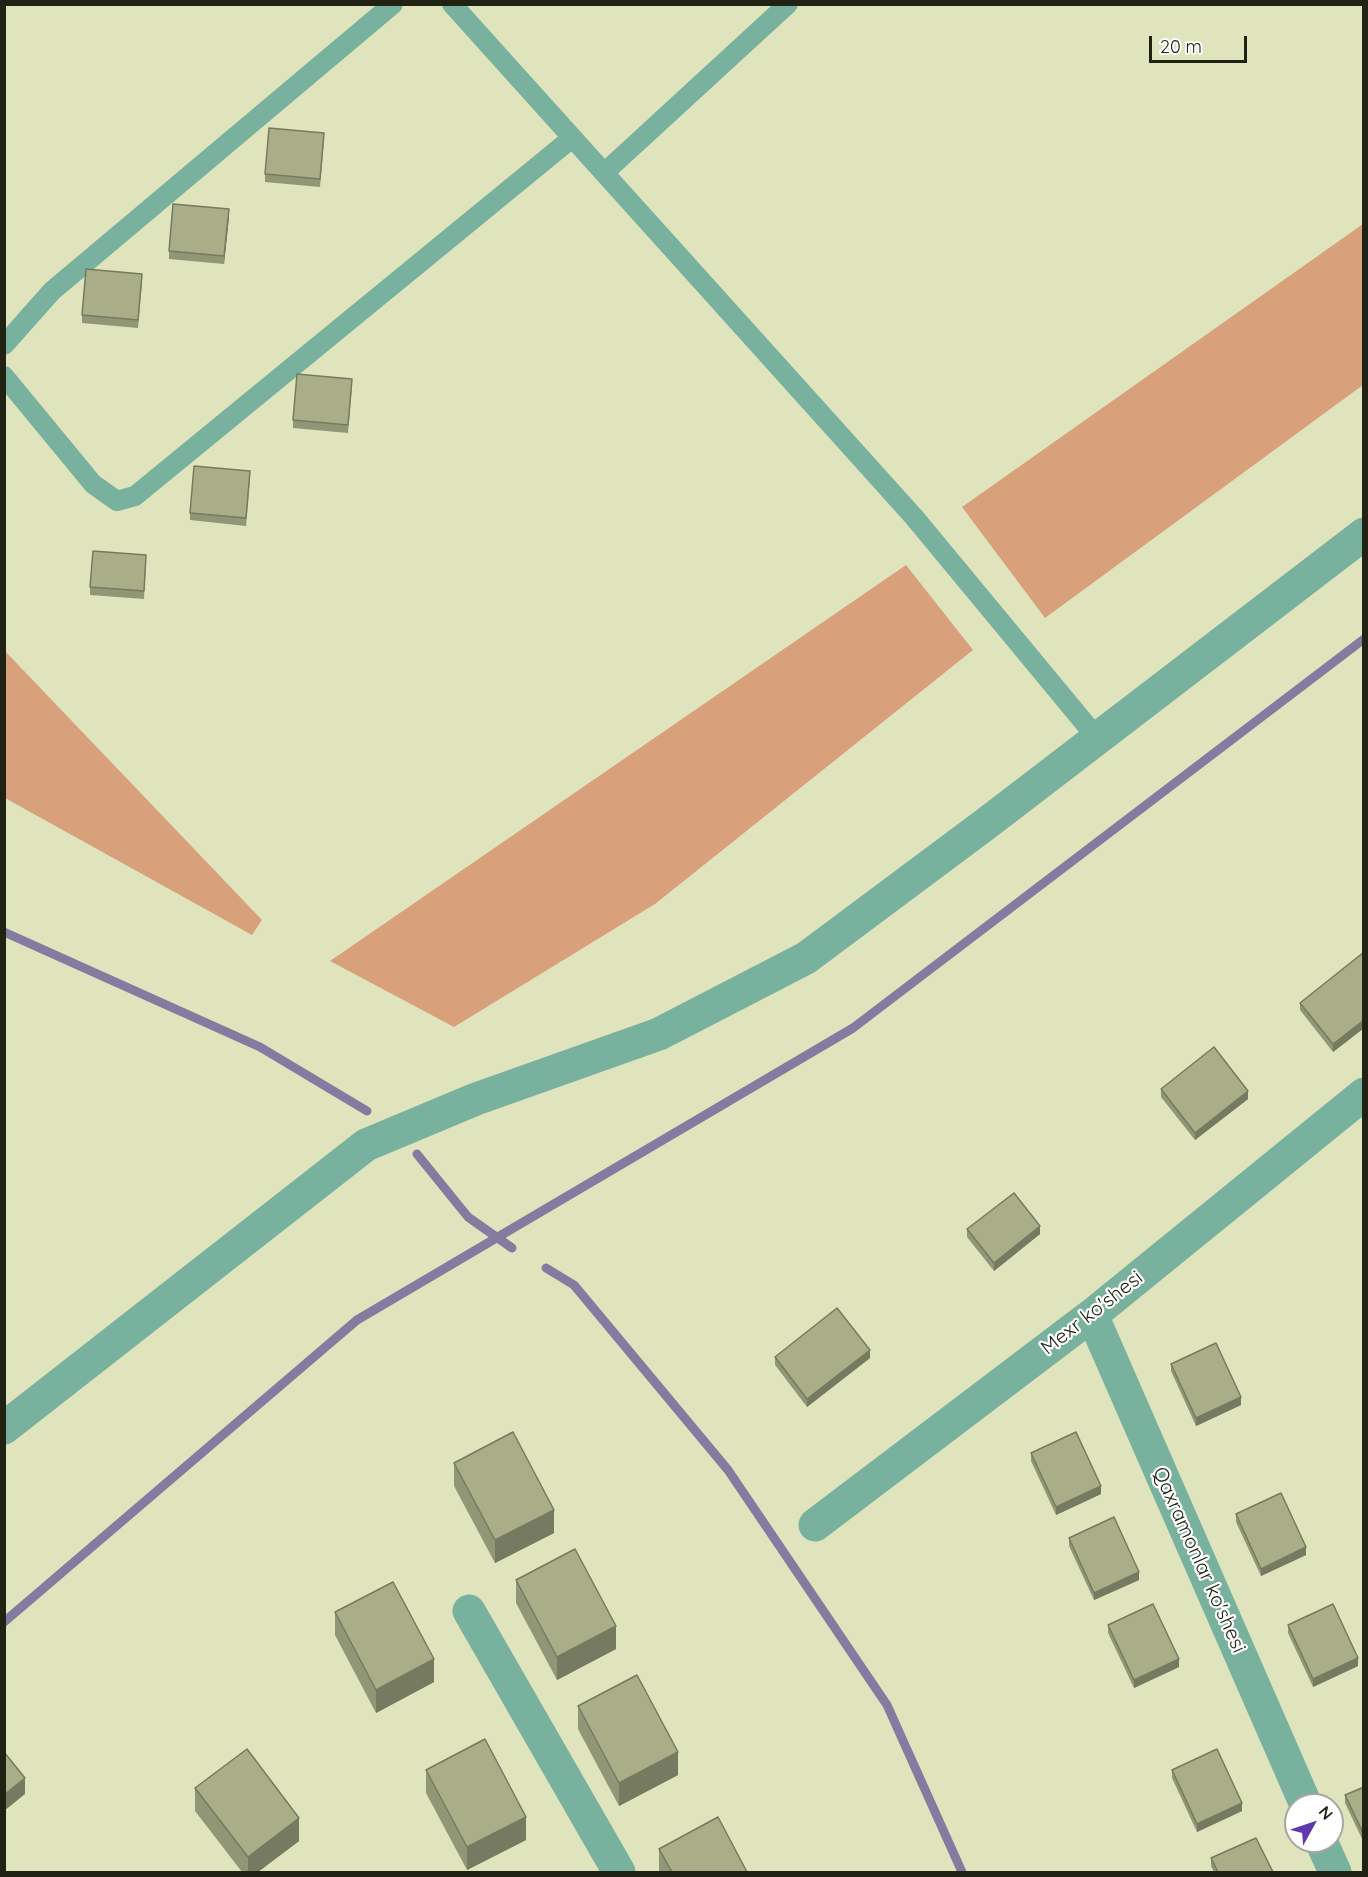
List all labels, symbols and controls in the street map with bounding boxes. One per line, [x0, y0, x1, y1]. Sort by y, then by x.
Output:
scale bar [1152, 24, 1250, 62]
text: 20 m [1160, 35, 1202, 58]
street label: Mexr ko'shesi [1036, 1266, 1148, 1360]
street label: Qaxramonlar ko'shesi [1147, 1464, 1251, 1656]
north arrow [1284, 1793, 1344, 1853]
text: N [1315, 1802, 1338, 1824]

